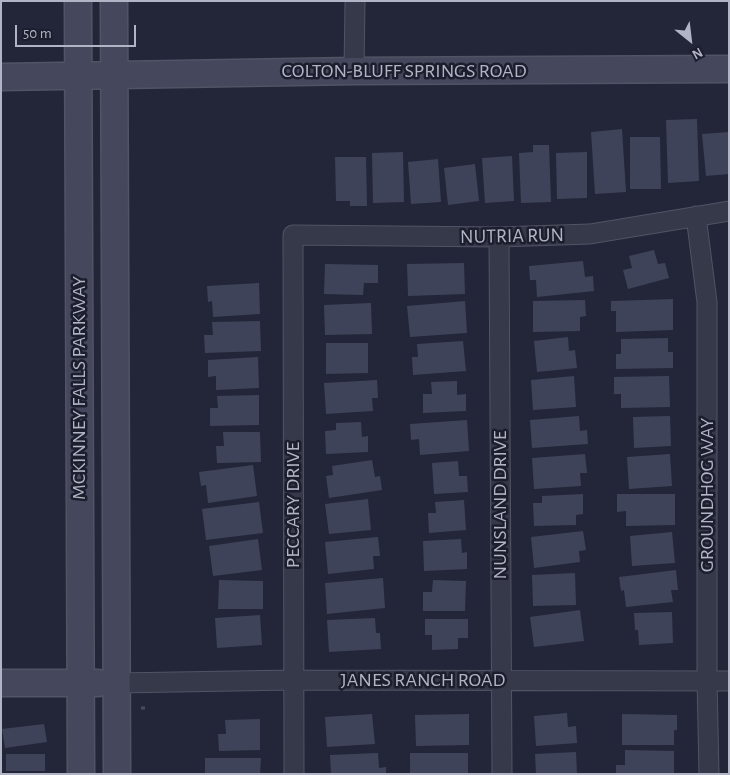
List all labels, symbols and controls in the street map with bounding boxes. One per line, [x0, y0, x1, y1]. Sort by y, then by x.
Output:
scale bar [18, 15, 139, 47]
north arrow [665, 15, 715, 65]
text: 50 m [23, 26, 52, 41]
text: N [690, 45, 705, 62]
street label: COLTON-BLUFF SPRINGS ROAD [281, 59, 527, 83]
street label: NUTRIA RUN [460, 223, 564, 249]
street label: MCKINNEY FALLS PARKWAY [67, 276, 91, 500]
street label: GROUNDHOG WAY [695, 418, 719, 572]
street label: NUNSLAND DRIVE [488, 431, 512, 579]
street label: PECCARY DRIVE [281, 442, 305, 568]
street label: JANES RANCH ROAD [341, 668, 505, 692]

